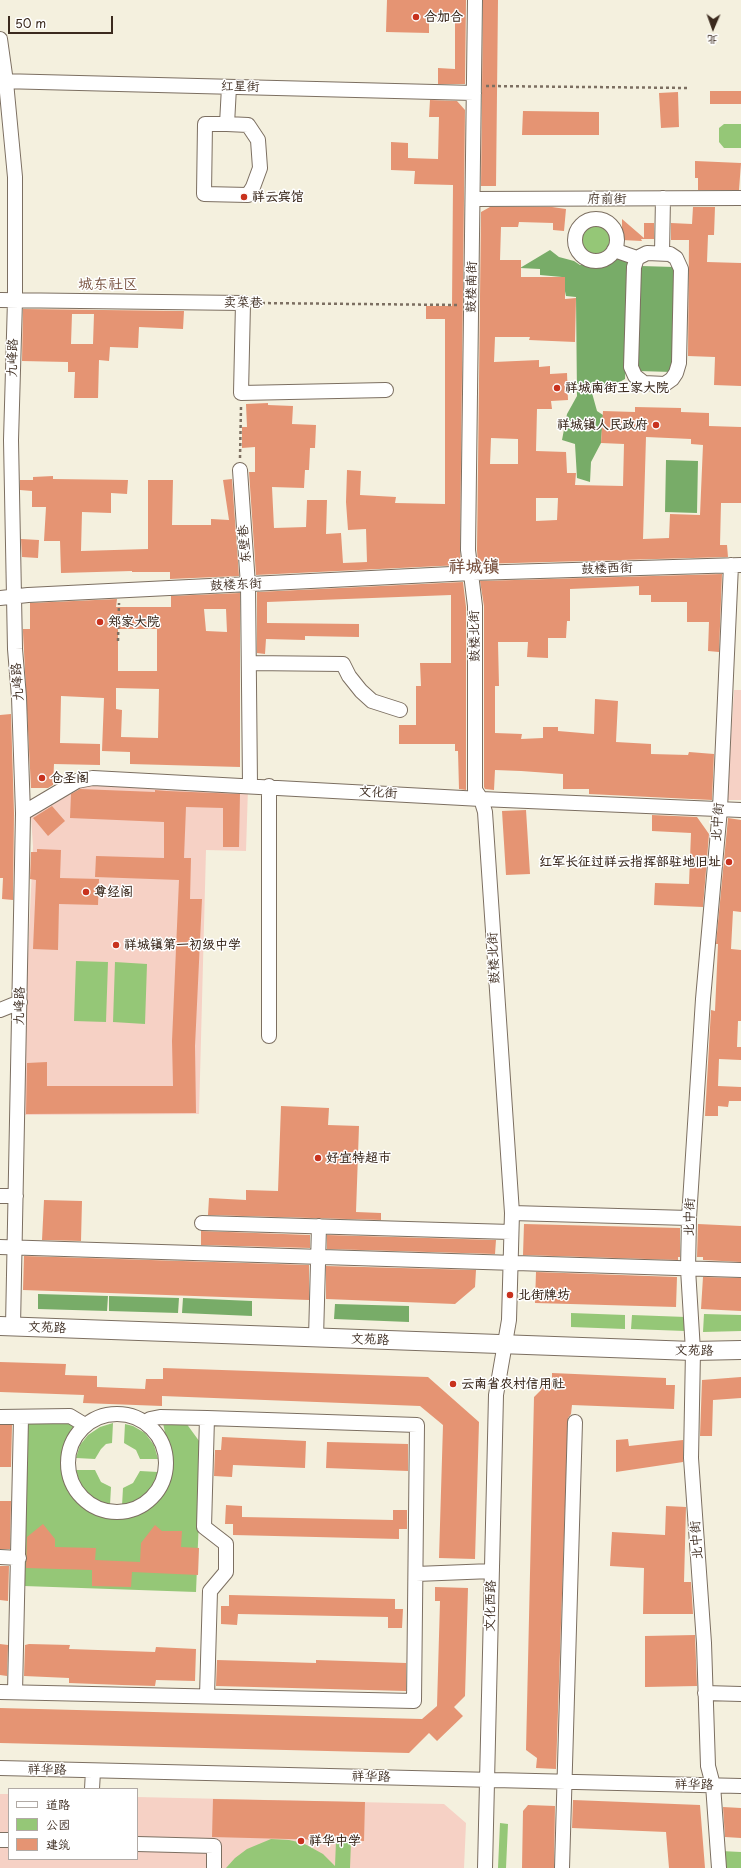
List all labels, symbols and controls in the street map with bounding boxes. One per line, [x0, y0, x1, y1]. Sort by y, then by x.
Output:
scale bar [10, 8, 115, 34]
north arrow [693, 8, 733, 48]
place label: 合加合 [424, 9, 463, 25]
marker: 合加合 [411, 12, 421, 22]
text: 50 m [15, 14, 46, 32]
text: 北 [707, 32, 718, 49]
street label: 红星街 [220, 79, 260, 95]
place label: 祥云宾馆 [252, 189, 304, 205]
street label: 府前街 [588, 191, 626, 207]
marker: 祥云宾馆 [239, 192, 249, 202]
street label: 鼓楼南街 [464, 261, 480, 313]
district label: 城东社区 [78, 276, 138, 294]
street label: 卖菜巷 [223, 295, 263, 311]
street label: 九峰路 [5, 338, 21, 378]
place label: 祥城南街王家大院 [565, 380, 669, 396]
marker: 祥城南街王家大院 [552, 383, 562, 393]
place label: 祥城镇人民政府 [557, 417, 648, 433]
marker: 祥城镇人民政府 [651, 420, 661, 430]
street label: 东壁巷 [236, 524, 254, 564]
district label: 祥城镇 [449, 557, 499, 577]
street label: 鼓楼西街 [581, 560, 633, 578]
street label: 鼓楼东街 [210, 576, 262, 594]
street label: 鼓楼北街 [467, 610, 483, 662]
place label: 郑家大院 [108, 614, 160, 630]
marker: 郑家大院 [95, 617, 105, 627]
street label: 九峰路 [9, 662, 27, 702]
place label: 仓圣阁 [50, 770, 89, 786]
marker: 仓圣阁 [37, 773, 47, 783]
street label: 文化街 [358, 784, 398, 802]
street label: 北中街 [709, 802, 727, 842]
place label: 红军长征过祥云指挥部驻地旧址 [539, 854, 721, 870]
marker: 红军长征过祥云指挥部驻地旧址 [724, 857, 734, 867]
place label: 尊经阁 [94, 884, 133, 900]
marker: 尊经阁 [81, 887, 91, 897]
street label: 鼓楼北街 [485, 932, 503, 984]
place label: 祥城镇第一初级中学 [124, 937, 241, 953]
marker: 祥城镇第一初级中学 [111, 940, 121, 950]
street label: 九峰路 [12, 986, 28, 1026]
place label: 好宜特超市 [326, 1150, 391, 1166]
marker: 好宜特超市 [313, 1153, 323, 1163]
street label: 北中街 [682, 1197, 698, 1237]
place label: 北街牌坊 [518, 1287, 570, 1303]
marker: 北街牌坊 [505, 1290, 515, 1300]
street label: 文苑路 [27, 1320, 67, 1336]
street label: 文苑路 [350, 1332, 390, 1348]
street label: 文苑路 [674, 1343, 714, 1359]
place label: 云南省农村信用社 [461, 1376, 565, 1392]
marker: 云南省农村信用社 [448, 1379, 458, 1389]
street label: 北中街 [688, 1520, 706, 1560]
street label: 文化西路 [483, 1580, 499, 1632]
street label: 祥华路 [27, 1762, 67, 1778]
street label: 祥华路 [351, 1769, 391, 1785]
street label: 祥华路 [674, 1777, 714, 1793]
legend [8, 1788, 138, 1860]
text: 道路 [46, 1795, 70, 1813]
text: 公园 [46, 1815, 70, 1833]
place label: 祥华中学 [309, 1833, 361, 1849]
text: 建筑 [46, 1835, 70, 1853]
marker: 祥华中学 [296, 1836, 306, 1846]

